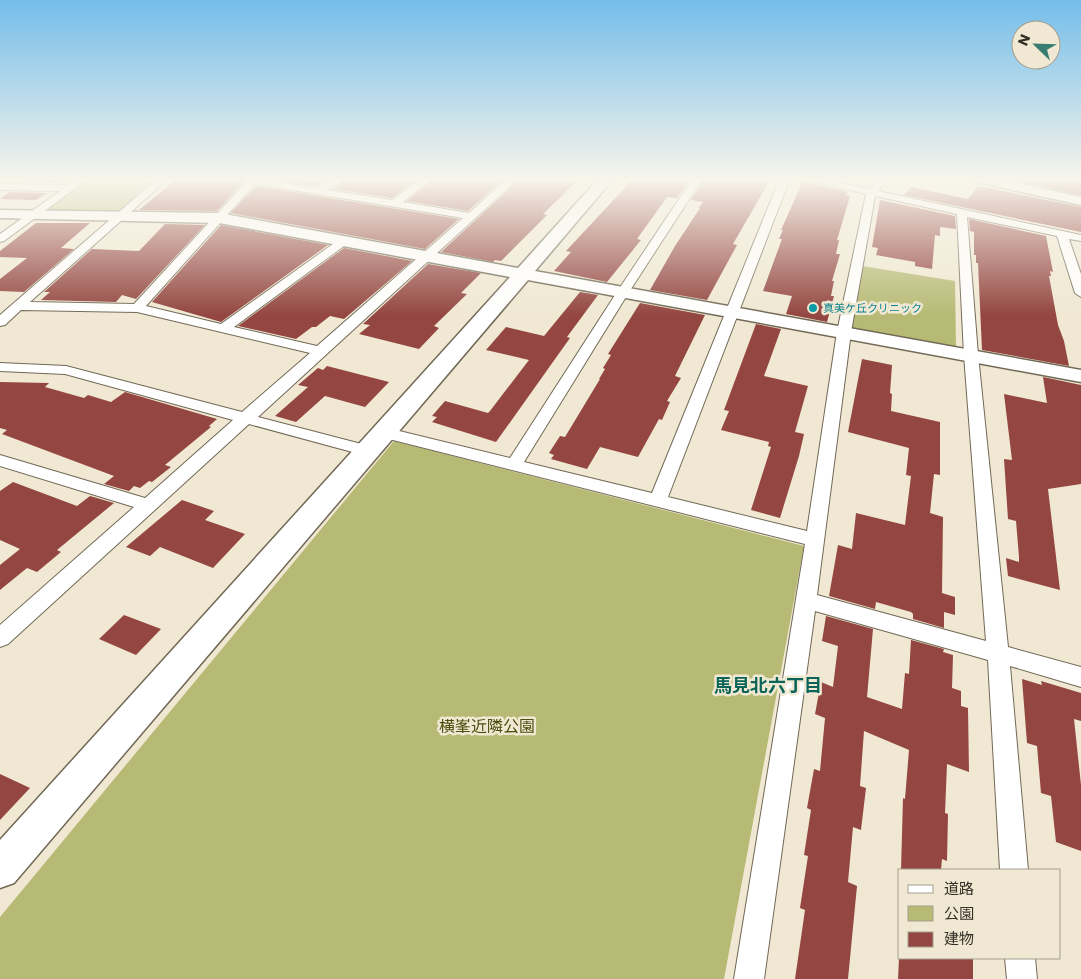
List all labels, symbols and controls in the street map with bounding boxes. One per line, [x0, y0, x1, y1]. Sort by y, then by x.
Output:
north arrow [1011, 20, 1061, 70]
text: N [1013, 31, 1035, 49]
place label: 真美ケ丘クリニック [823, 300, 922, 316]
marker: 真美ケ丘クリニック [807, 302, 819, 314]
district label: 馬見北六丁目 [714, 673, 822, 698]
park label: 横峯近隣公園 [439, 715, 535, 738]
legend [898, 869, 1061, 959]
text: 道路 [944, 878, 974, 899]
text: 公園 [944, 903, 974, 924]
text: 建物 [944, 928, 974, 949]

